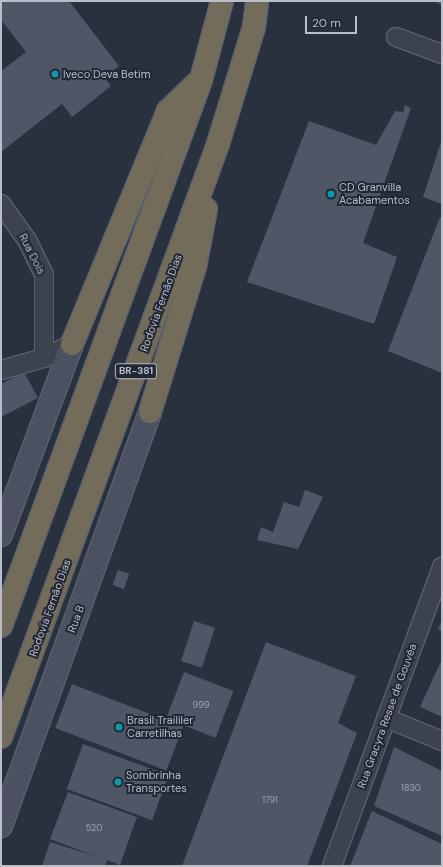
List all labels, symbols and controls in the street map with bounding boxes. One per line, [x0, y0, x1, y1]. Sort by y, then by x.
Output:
scale bar [307, 8, 359, 34]
text: 20 m [312, 15, 341, 31]
place label: Iveco Deva Betim [63, 67, 151, 81]
marker: Iveco Deva Betim [50, 69, 60, 79]
place label: CD Granvilla Acabamentos [339, 181, 410, 207]
marker: CD Granvilla Acabamentos [326, 189, 336, 199]
street label: Rua Dois [16, 231, 48, 277]
street label: Rodovia Fernão Dias [137, 253, 185, 353]
road number: BR-381 [114, 363, 158, 379]
street label: Rodovia Fernão Dias [26, 558, 74, 658]
street label: Rua B [65, 603, 87, 635]
street label: Rua Gracyra Resse de Gouvêa [355, 642, 419, 790]
house number: 999 [193, 700, 209, 710]
place label: Brasil Traililer Carretilhas [127, 714, 193, 740]
marker: Brasil Traililer Carretilhas [114, 722, 124, 732]
place label: Sombrinha Transportes [126, 769, 187, 795]
marker: Sombrinha Transportes [113, 777, 123, 787]
house number: 1830 [401, 783, 421, 793]
house number: 1791 [262, 795, 278, 805]
house number: 520 [86, 823, 102, 833]

